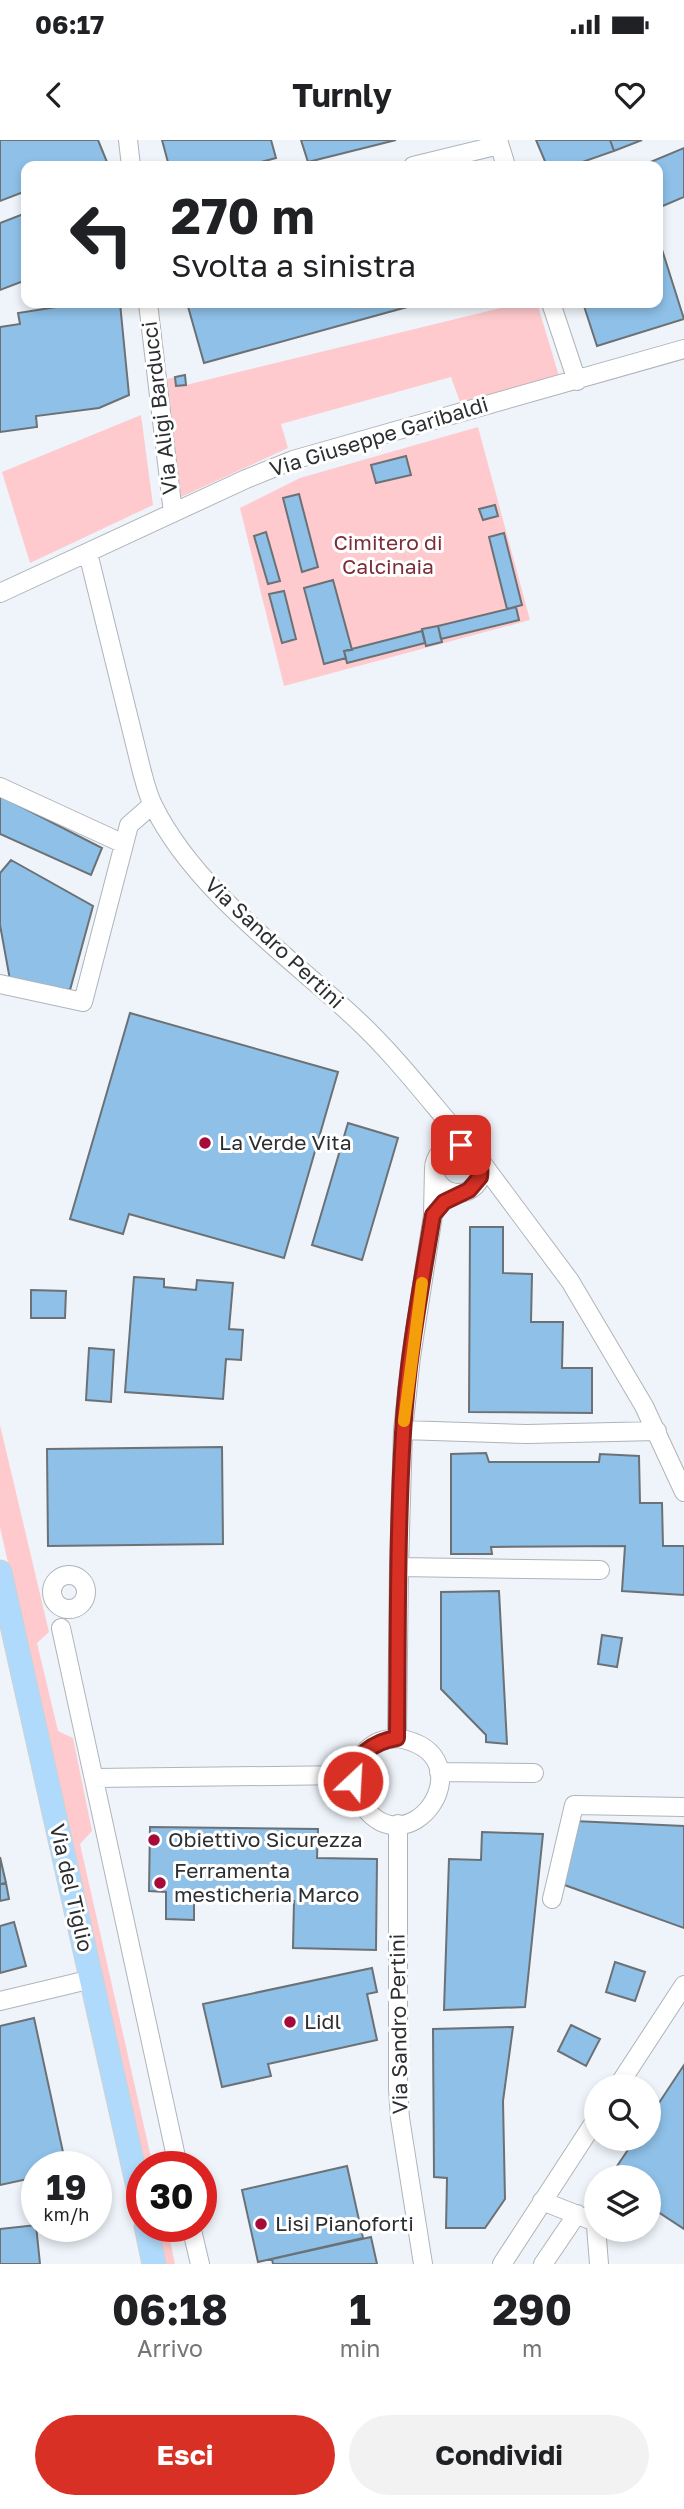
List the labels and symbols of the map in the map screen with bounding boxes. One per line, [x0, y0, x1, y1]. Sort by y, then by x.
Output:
street label: Via Aligi Barducci [135, 320, 183, 496]
street label: Via Giuseppe Garibaldi [266, 390, 491, 482]
park label: Cimitero di Calcinaia [333, 529, 443, 579]
street label: Via Sandro Pertini [200, 871, 350, 1013]
pin [431, 1115, 491, 1175]
place label: La Verde Vita [219, 1129, 352, 1155]
marker: La Verde Vita [197, 1135, 213, 1151]
position arrow [316, 1744, 390, 1818]
street label: Via del Tiglio [45, 1821, 99, 1954]
place label: Obiettivo Sicurezza [168, 1826, 363, 1852]
marker: Obiettivo Sicurezza [146, 1832, 162, 1848]
place label: Ferramenta mesticheria Marco [174, 1857, 359, 1907]
marker: Ferramenta mesticheria Marco [152, 1875, 168, 1891]
street label: Via Sandro Pertini [383, 1933, 413, 2115]
place label: Lidl [304, 2008, 341, 2034]
marker: Lidl [282, 2014, 298, 2030]
speed limit sign: 30 [126, 2151, 217, 2242]
place label: Lisi Pianoforti [275, 2210, 414, 2236]
marker: Lisi Pianoforti [253, 2216, 269, 2232]

